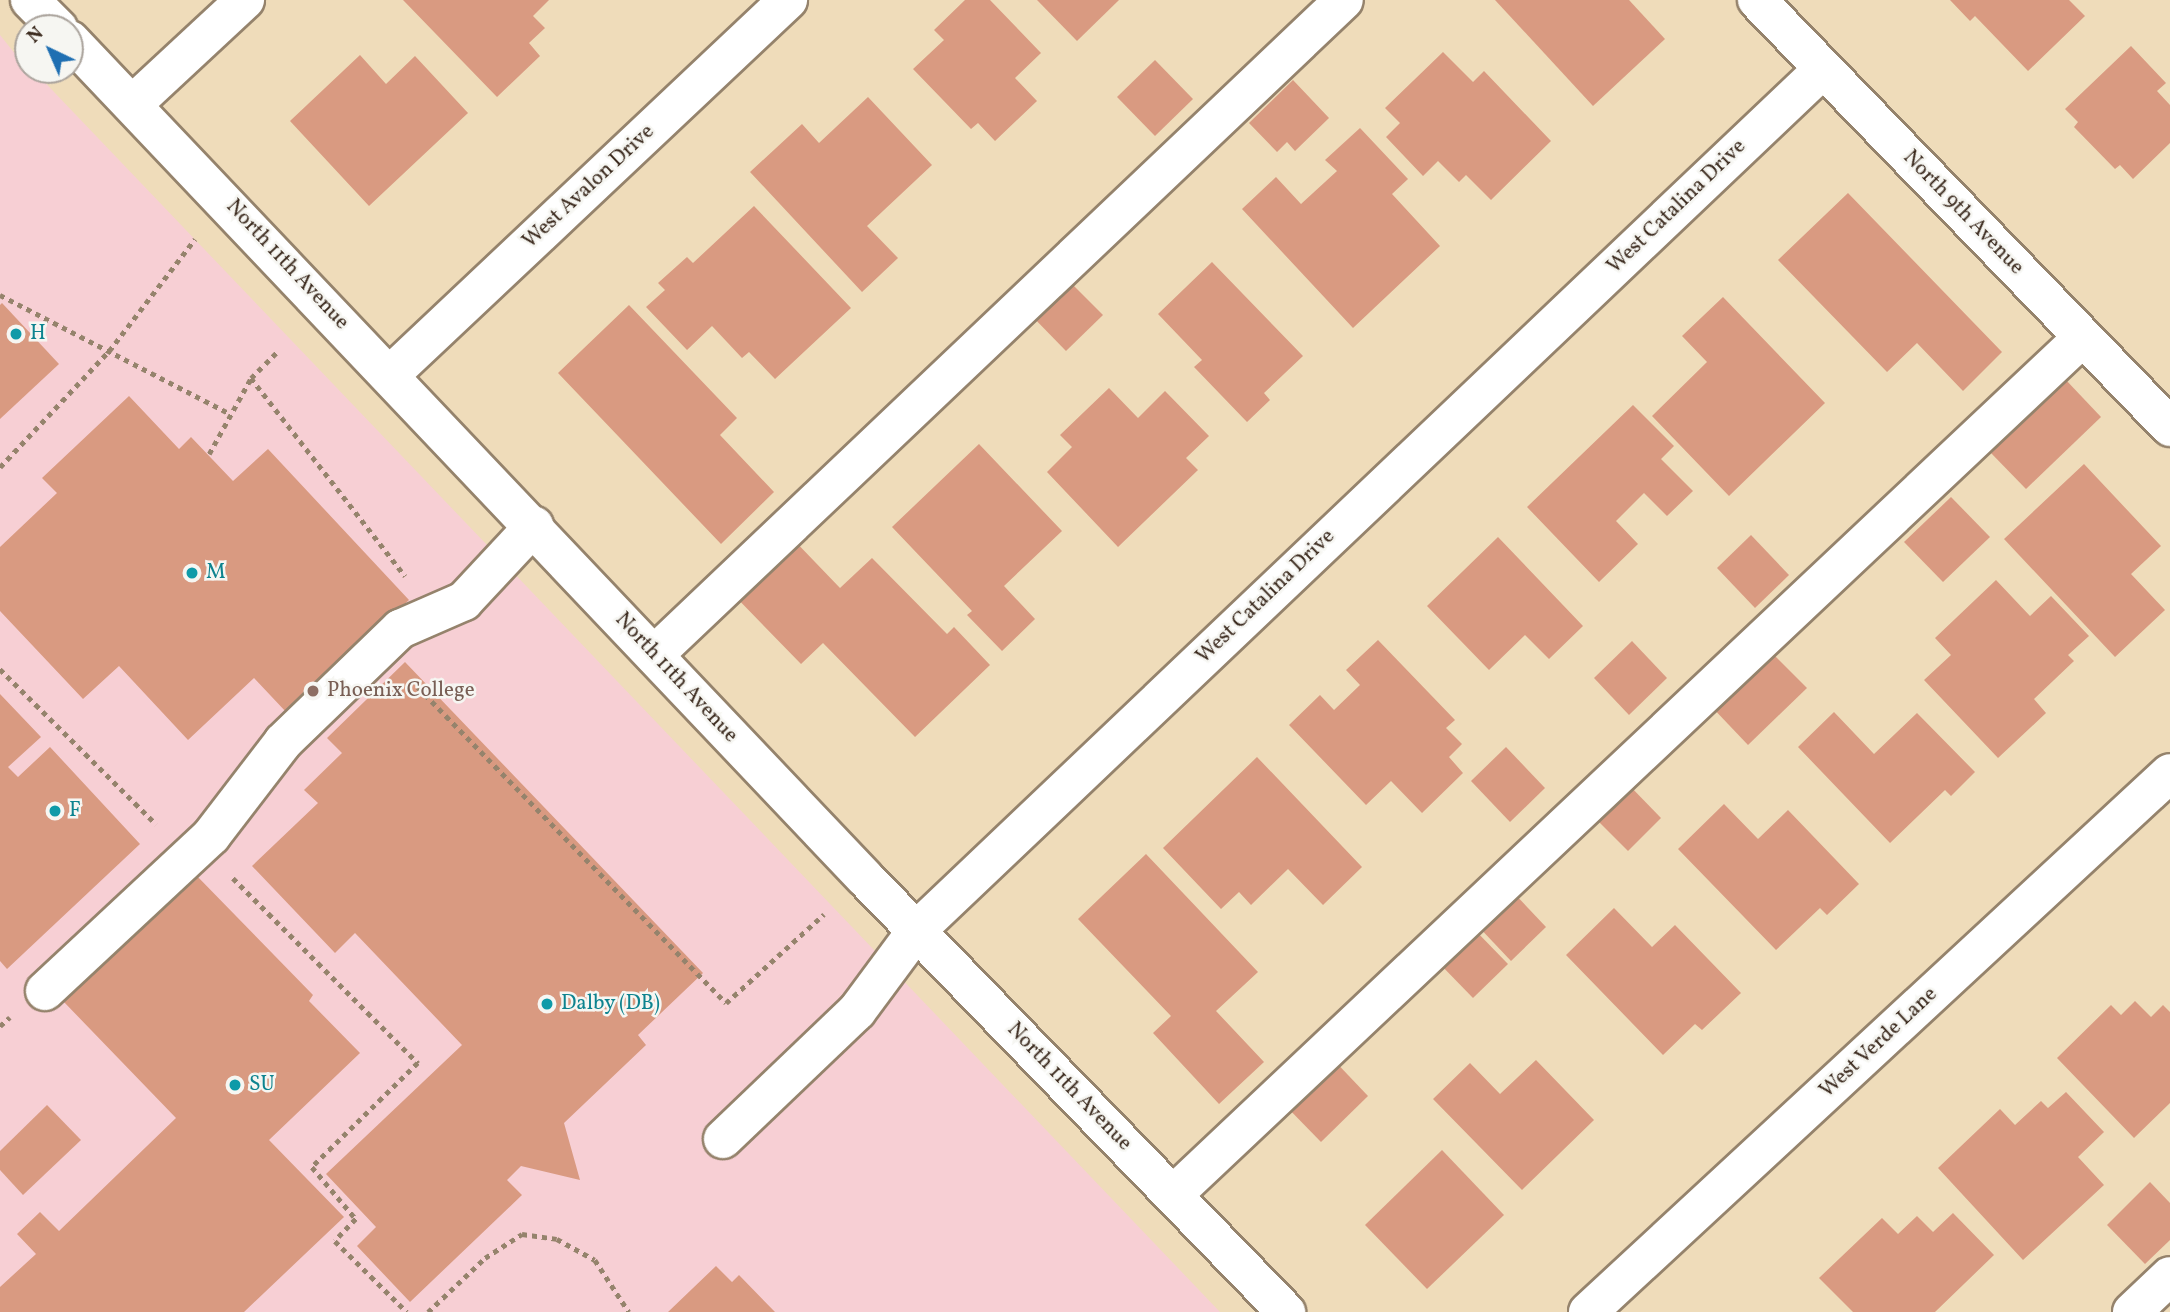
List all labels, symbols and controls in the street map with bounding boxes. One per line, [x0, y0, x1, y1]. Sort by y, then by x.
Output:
north arrow [14, 14, 84, 84]
text: N [22, 21, 50, 49]
street label: West Avalon Drive [518, 120, 660, 254]
street label: West Catalina Drive [1603, 134, 1751, 280]
street label: North 9th Avenue [1897, 146, 2029, 280]
street label: North 11th Avenue [220, 195, 354, 335]
place label: H [30, 321, 46, 347]
marker: H [8, 326, 24, 342]
street label: West Catalina Drive [1192, 524, 1340, 670]
place label: M [206, 560, 226, 586]
marker: M [184, 565, 200, 581]
street label: North 11th Avenue [609, 608, 743, 748]
place label: Phoenix College [327, 678, 475, 704]
marker: Phoenix College [305, 683, 321, 699]
place label: F [69, 798, 81, 824]
marker: F [47, 803, 63, 819]
street label: West Verde Lane [1815, 982, 1943, 1104]
place label: Dalby (DB) [561, 991, 661, 1017]
marker: Dalby (DB) [539, 996, 555, 1012]
street label: North 11th Avenue [1001, 1018, 1137, 1156]
place label: SU [249, 1072, 275, 1098]
marker: SU [227, 1077, 243, 1093]

